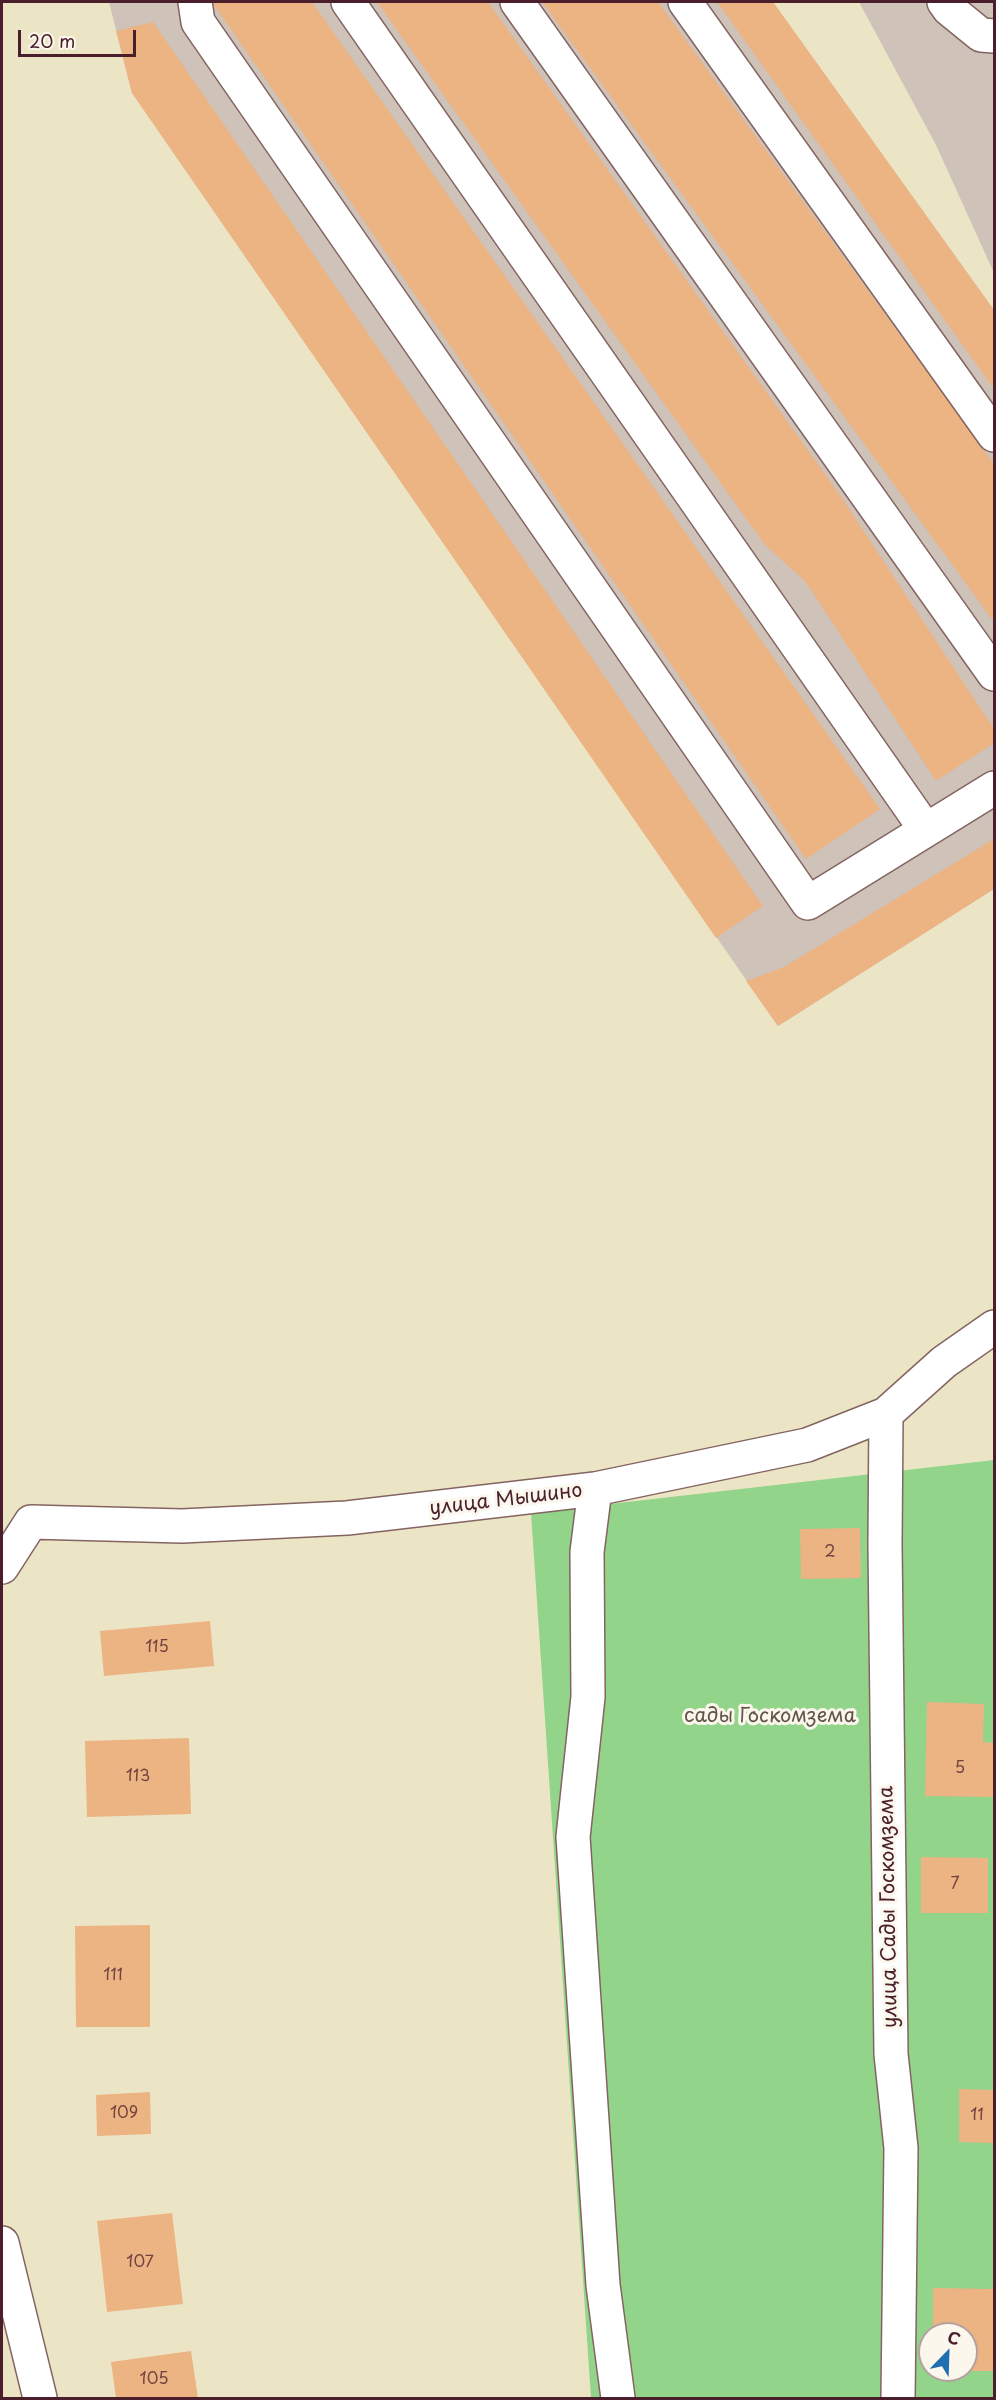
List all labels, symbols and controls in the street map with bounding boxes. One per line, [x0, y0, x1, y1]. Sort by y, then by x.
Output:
scale bar [21, 18, 140, 56]
text: 20 m [29, 27, 75, 54]
street label: улица Мышино [428, 1479, 584, 1521]
house number: 2 [824, 1543, 836, 1563]
house number: 115 [145, 1638, 169, 1658]
park label: сады Госкомзема [684, 1704, 856, 1728]
house number: 5 [955, 1759, 965, 1779]
house number: 113 [126, 1767, 150, 1787]
street label: улица Сады Госкомзема [875, 1786, 903, 2028]
house number: 7 [950, 1875, 960, 1895]
house number: 111 [103, 1966, 123, 1986]
house number: 109 [110, 2104, 138, 2124]
house number: 11 [970, 2106, 984, 2126]
house number: 107 [126, 2253, 154, 2273]
north arrow [918, 2322, 978, 2382]
text: С [944, 2324, 964, 2351]
house number: 105 [139, 2370, 169, 2390]

